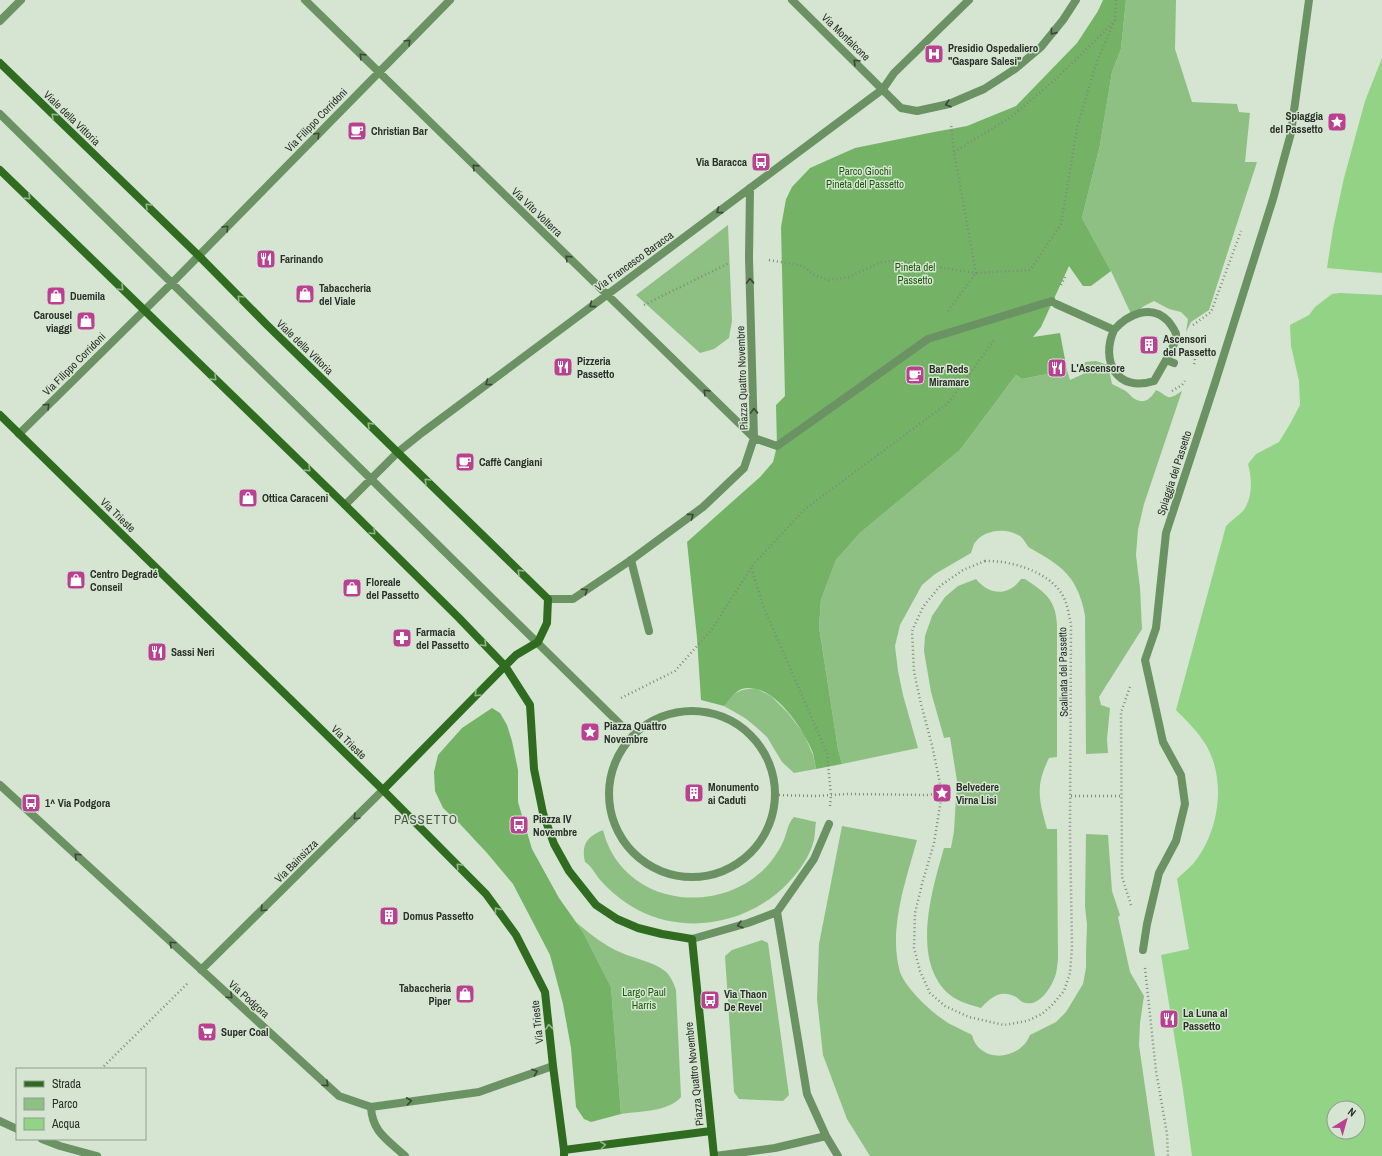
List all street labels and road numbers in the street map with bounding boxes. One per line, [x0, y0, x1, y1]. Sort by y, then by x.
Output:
street label: Via Monfalcone [819, 10, 873, 64]
street label: Via Filippo Corridoni [282, 85, 350, 155]
street label: Viale della Vittoria [41, 87, 103, 149]
street label: Via Vito Volterra [509, 184, 565, 240]
street label: Via Francesco Baracca [592, 228, 676, 294]
street label: Viale della Vittoria [274, 316, 336, 378]
street label: Piazza Quattro Novembre [733, 326, 751, 430]
street label: Via Filippo Corridoni [40, 330, 108, 398]
street label: Spiaggia del Passetto [1154, 429, 1194, 517]
street label: Via Trieste [97, 495, 139, 535]
street label: Scalinata del Passetto [1055, 627, 1071, 717]
street label: Via Trieste [328, 722, 370, 762]
street label: Via Bainsizza [271, 836, 321, 886]
street label: Via Podgora [226, 977, 272, 1021]
street label: Via Trieste [528, 1000, 546, 1044]
street label: Piazza Quattro Novembre [682, 1021, 706, 1127]

